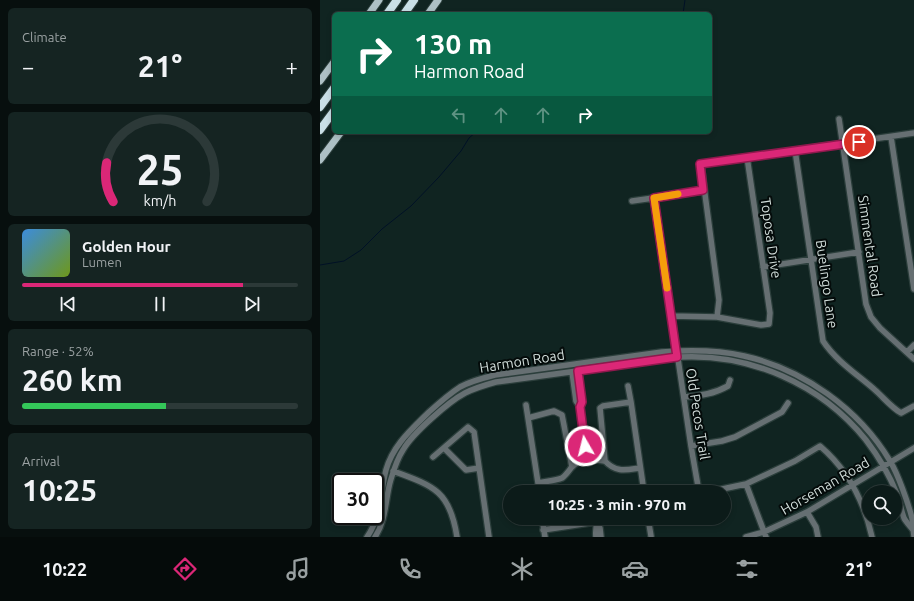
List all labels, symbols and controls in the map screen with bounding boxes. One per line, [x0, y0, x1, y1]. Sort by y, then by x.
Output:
icon: right [348, 28, 400, 80]
text: 130 m [414, 28, 492, 59]
text: Climate [22, 30, 67, 44]
text: 21° [138, 49, 182, 83]
text: − [22, 54, 34, 79]
text: + [286, 54, 298, 79]
text: Harmon Road [414, 61, 525, 81]
icon: left [448, 104, 470, 126]
icon: ahead [490, 104, 512, 126]
icon: ahead [532, 104, 554, 126]
icon: right [574, 104, 596, 126]
pin [842, 125, 876, 159]
icon: arrive [848, 131, 870, 153]
text: 25 [137, 146, 183, 193]
text: km/h [144, 193, 176, 209]
street label: Simmental Road [855, 194, 885, 298]
street label: Toposa Drive [757, 197, 785, 279]
text: Golden Hour [82, 238, 171, 255]
street label: Buelingo Lane [813, 239, 841, 329]
text: Lumen [82, 255, 122, 269]
icon: previous [57, 293, 79, 315]
icon: pause [149, 293, 171, 315]
icon: next [241, 293, 263, 315]
text: Range · 52% [22, 344, 94, 358]
street label: Harmon Road [478, 346, 566, 376]
text: 260 km [22, 363, 123, 397]
street label: Old Pecos Trail [683, 367, 713, 461]
position arrow [564, 425, 606, 467]
text: Arrival [22, 454, 60, 468]
street label: Horseman Road [778, 454, 872, 518]
text: 10:25 [22, 473, 97, 507]
speed limit sign: 30 [332, 473, 384, 525]
map controls [862, 485, 902, 525]
button: search [862, 485, 902, 525]
text: 10:25 · 3 min · 970 m [548, 496, 686, 513]
icon: directions [171, 555, 199, 583]
icon: music [284, 555, 312, 583]
icon: phone [396, 555, 424, 583]
icon: climate [508, 555, 536, 583]
icon: car [621, 555, 649, 583]
icon: filters [733, 555, 761, 583]
text: 10:22 [42, 559, 87, 579]
text: 21° [845, 559, 872, 579]

